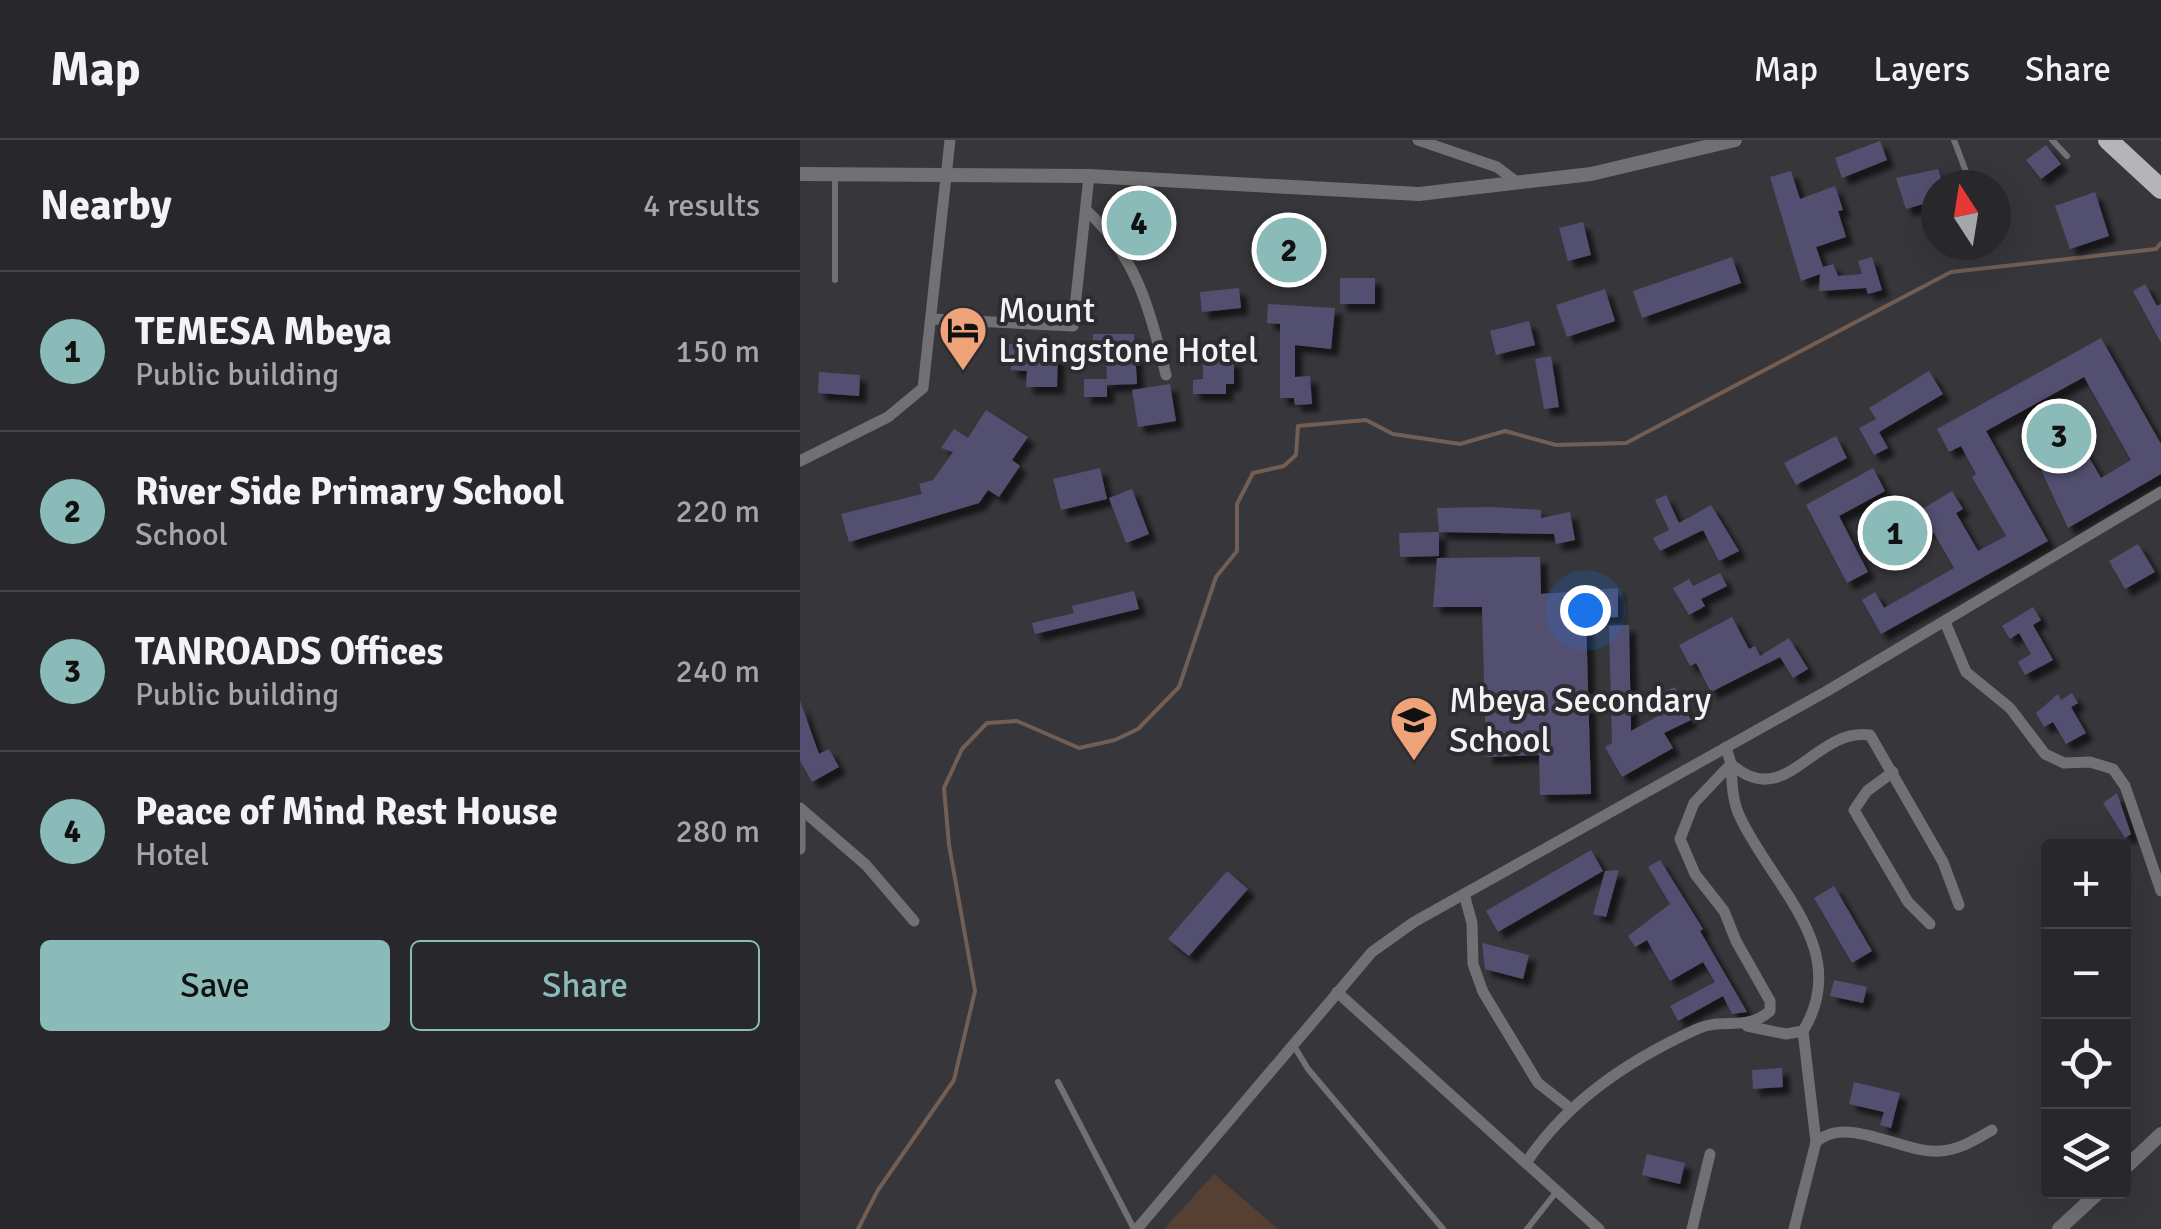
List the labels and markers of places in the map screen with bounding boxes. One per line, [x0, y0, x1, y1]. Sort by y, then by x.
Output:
pin: 4 [1106, 186, 1172, 260]
pin: 2 [1256, 212, 1322, 288]
place label: Mount Livingstone Hotel [998, 289, 1258, 372]
hotel icon: Mount Livingstone Hotel [937, 304, 989, 372]
pin: 3 [2026, 398, 2092, 474]
pin: 1 [1862, 496, 1928, 570]
place label: Mbeya Secondary School [1449, 679, 1711, 762]
school or university icon: Mbeya Secondary School [1388, 694, 1440, 762]

